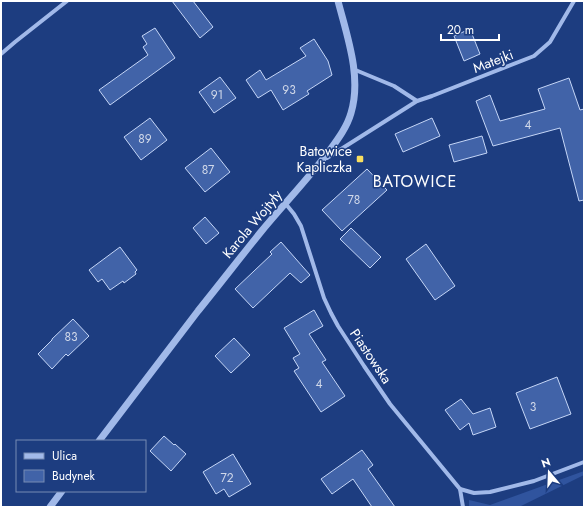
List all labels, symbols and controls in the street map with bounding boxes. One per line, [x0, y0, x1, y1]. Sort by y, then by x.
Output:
scale bar [441, 16, 499, 42]
text: 20 m [447, 21, 474, 39]
street label: Matejki [470, 44, 516, 78]
house number: 93 [282, 81, 296, 99]
house number: 91 [211, 86, 223, 104]
house number: 4 [525, 116, 532, 134]
house number: 89 [138, 130, 152, 148]
place label: Batowice Kapliczka [296, 141, 352, 177]
marker: Batowice Kapliczka [355, 154, 365, 164]
house number: 87 [202, 161, 215, 179]
district label: BATOWICE [373, 170, 457, 193]
street label: Karola Wojtyły [217, 185, 287, 263]
house number: 78 [348, 191, 360, 209]
street label: Piastowska [345, 324, 397, 388]
house number: 83 [64, 328, 78, 346]
house number: 4 [316, 375, 323, 393]
house number: 3 [530, 398, 537, 416]
legend [16, 440, 146, 492]
text: Ulica [52, 447, 77, 465]
north arrow [529, 452, 569, 492]
text: N [539, 454, 552, 472]
text: Budynek [52, 467, 96, 485]
house number: 72 [220, 469, 234, 487]

